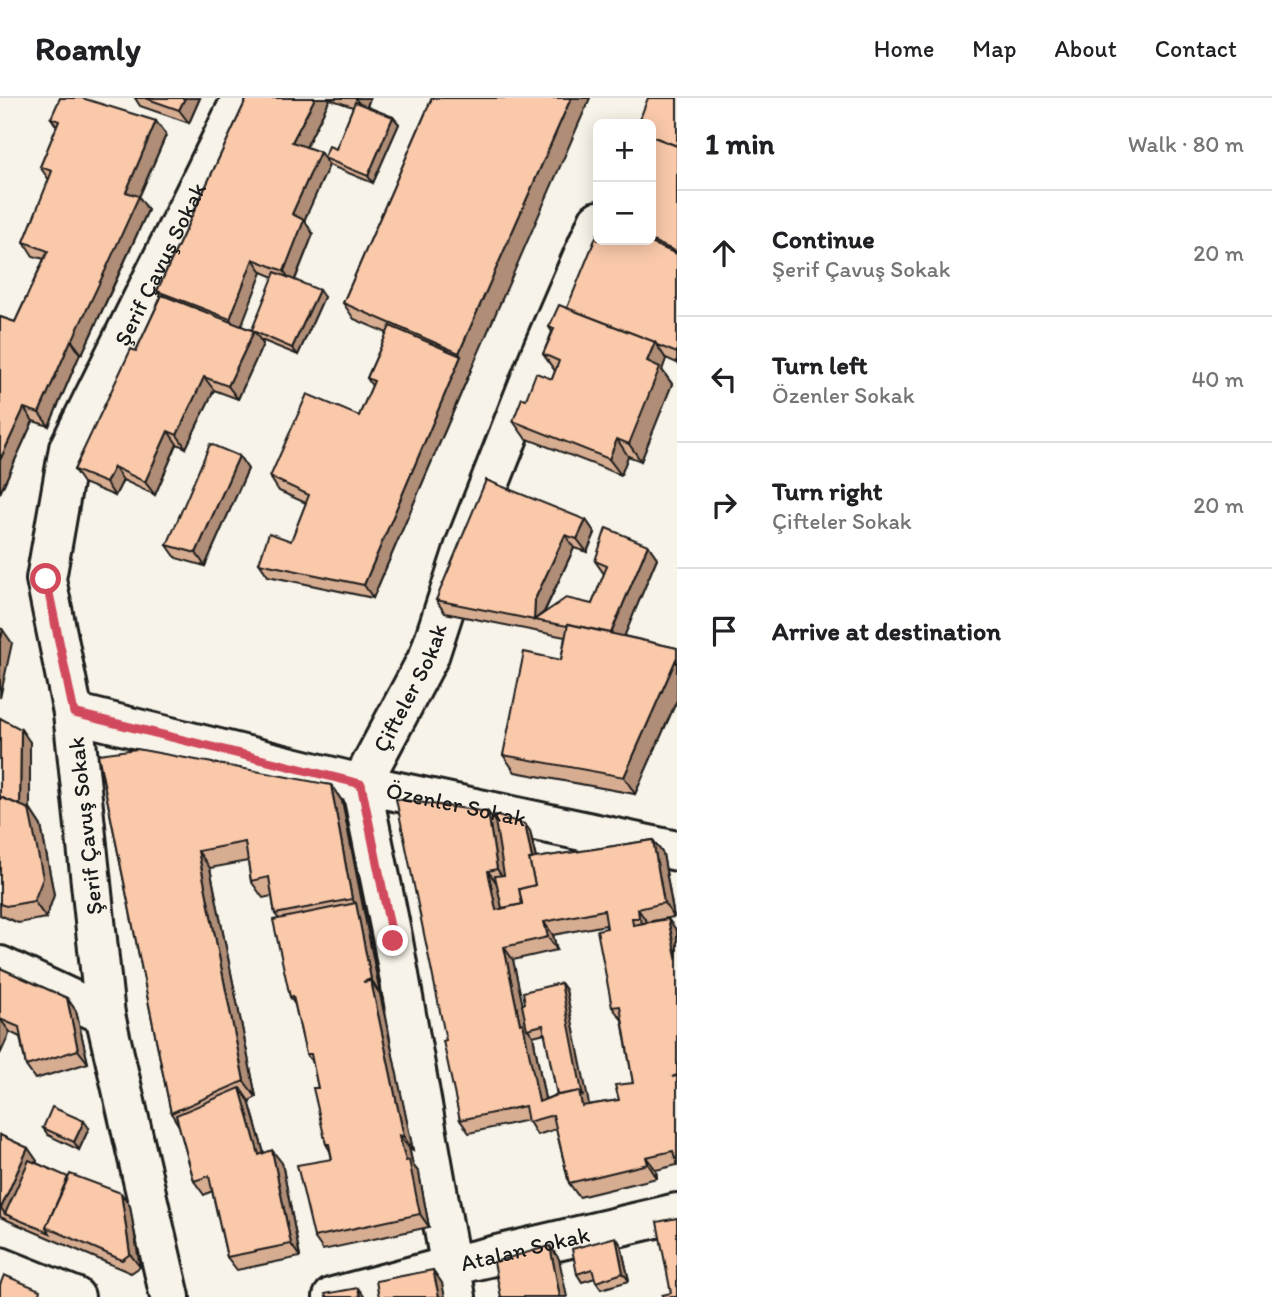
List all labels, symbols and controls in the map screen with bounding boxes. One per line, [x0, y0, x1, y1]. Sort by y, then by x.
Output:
text: Roamly [35, 29, 141, 68]
text: Home [874, 34, 934, 63]
text: Map [972, 34, 1016, 63]
text: About [1054, 34, 1117, 63]
text: Contact [1155, 34, 1237, 63]
map controls [593, 119, 656, 245]
button: + [593, 119, 656, 182]
text: 1 min [705, 125, 775, 162]
text: Walk · 80 m [1128, 130, 1244, 158]
street label: Şerif Çavuş Sokak [108, 178, 212, 350]
button: − [593, 182, 656, 245]
text: Continue [772, 223, 875, 255]
icon: ahead [705, 234, 743, 272]
text: 20 m [1193, 239, 1244, 267]
text: Şerif Çavuş Sokak [772, 255, 950, 283]
text: Turn left [772, 349, 868, 381]
icon: left [705, 360, 743, 398]
text: 40 m [1191, 365, 1244, 393]
text: Özenler Sokak [772, 381, 915, 409]
text: Turn right [772, 475, 883, 507]
icon: right [705, 486, 743, 524]
text: 20 m [1193, 491, 1244, 519]
text: Çifteler Sokak [772, 507, 912, 535]
route start [30, 563, 61, 594]
icon: arrive [705, 612, 743, 650]
text: Arrive at destination [772, 615, 1001, 647]
street label: Çifteler Sokak [367, 620, 453, 757]
street label: Şerif Çavuş Sokak [62, 736, 108, 916]
street label: Özenler Sokak [384, 776, 529, 833]
route end [377, 925, 408, 956]
street label: Atalan Sokak [458, 1220, 593, 1277]

